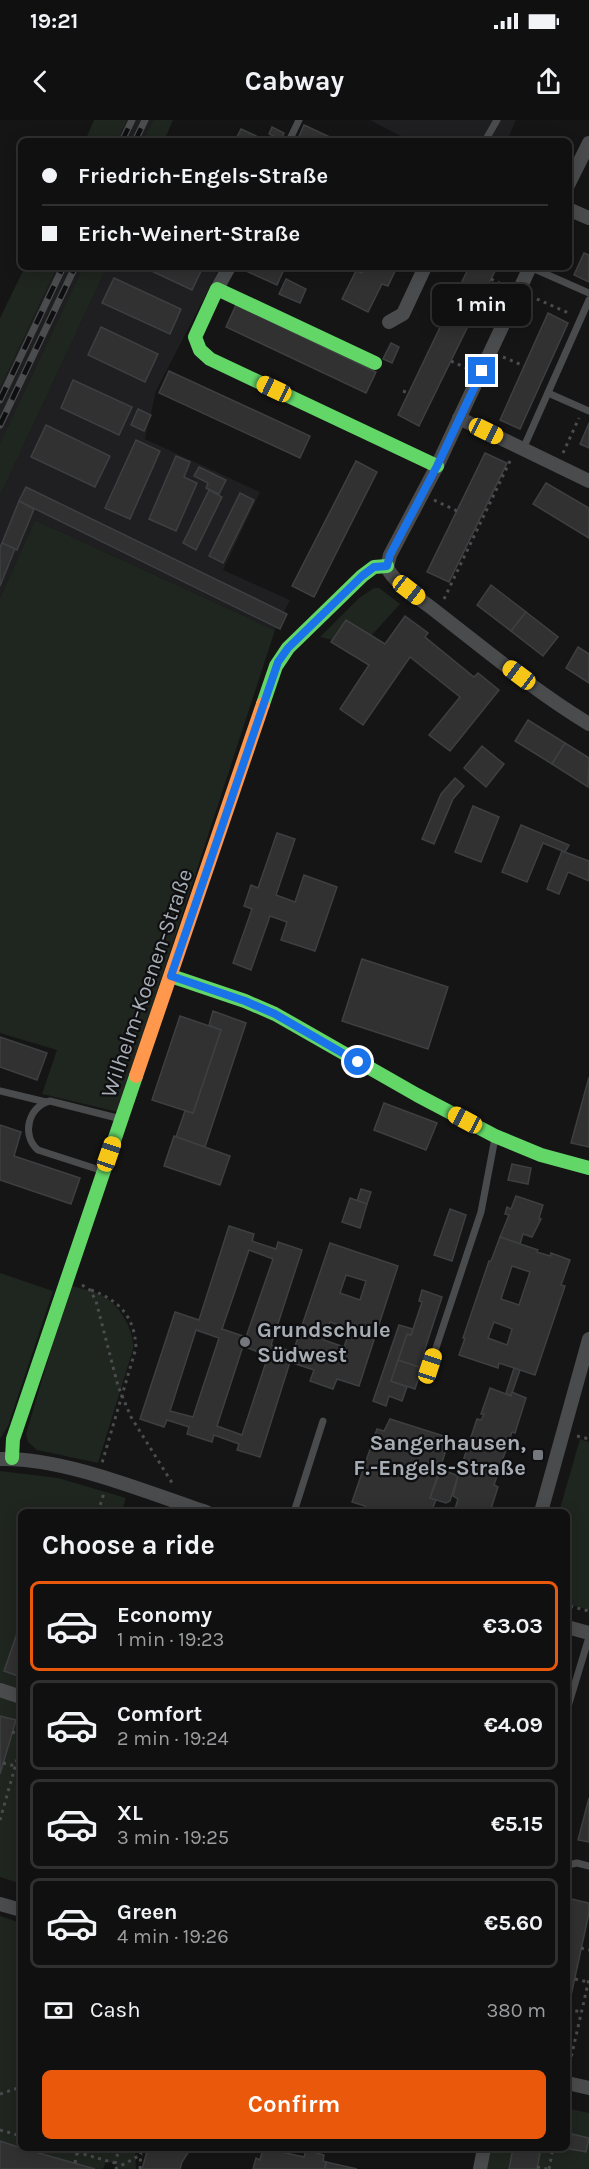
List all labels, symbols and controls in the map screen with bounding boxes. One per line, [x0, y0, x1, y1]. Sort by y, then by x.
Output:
text: 19:21 [30, 8, 78, 34]
icon: back [24, 65, 57, 98]
text: Cabway [245, 65, 344, 97]
icon: share [532, 65, 565, 98]
text: Friedrich-Engels-Straße [78, 163, 328, 189]
text: Erich-Weinert-Straße [78, 221, 300, 247]
callout: 1 min [432, 284, 532, 326]
text: 1 min [456, 293, 507, 316]
route end [468, 357, 495, 384]
car [254, 373, 294, 405]
car [466, 415, 506, 447]
car [389, 572, 429, 608]
car [499, 657, 539, 693]
street label: Wilhelm-Koenen-Straße [96, 866, 198, 1101]
route start [344, 1048, 371, 1075]
car [445, 1104, 485, 1136]
car [95, 1134, 123, 1174]
place label: Grundschule Südwest [257, 1317, 391, 1368]
marker: Grundschule Südwest [238, 1335, 252, 1349]
car [416, 1346, 444, 1386]
place label: Sangerhausen, F.-Engels-Straße [353, 1430, 526, 1481]
marker: Sangerhausen, F.-Engels-Straße [531, 1448, 545, 1462]
text: Choose a ride [42, 1529, 215, 1561]
icon: car [45, 1599, 99, 1653]
text: Economy [117, 1602, 212, 1628]
text: €3.03 [483, 1613, 543, 1639]
text: 1 min · 19:23 [117, 1628, 224, 1651]
icon: car [45, 1698, 99, 1752]
text: Comfort [117, 1701, 202, 1727]
text: €4.09 [484, 1712, 543, 1738]
text: 2 min · 19:24 [117, 1727, 229, 1750]
icon: car [45, 1797, 99, 1851]
text: XL [117, 1800, 143, 1826]
text: €5.15 [491, 1811, 543, 1837]
text: 3 min · 19:25 [117, 1826, 229, 1849]
icon: car [45, 1896, 99, 1950]
text: Green [117, 1899, 178, 1925]
text: €5.60 [484, 1910, 543, 1936]
text: 4 min · 19:26 [117, 1925, 229, 1948]
icon: cash [42, 1994, 75, 2027]
text: Cash [90, 1997, 140, 2023]
text: 380 m [487, 1999, 546, 2022]
button: Confirm [42, 2070, 546, 2139]

